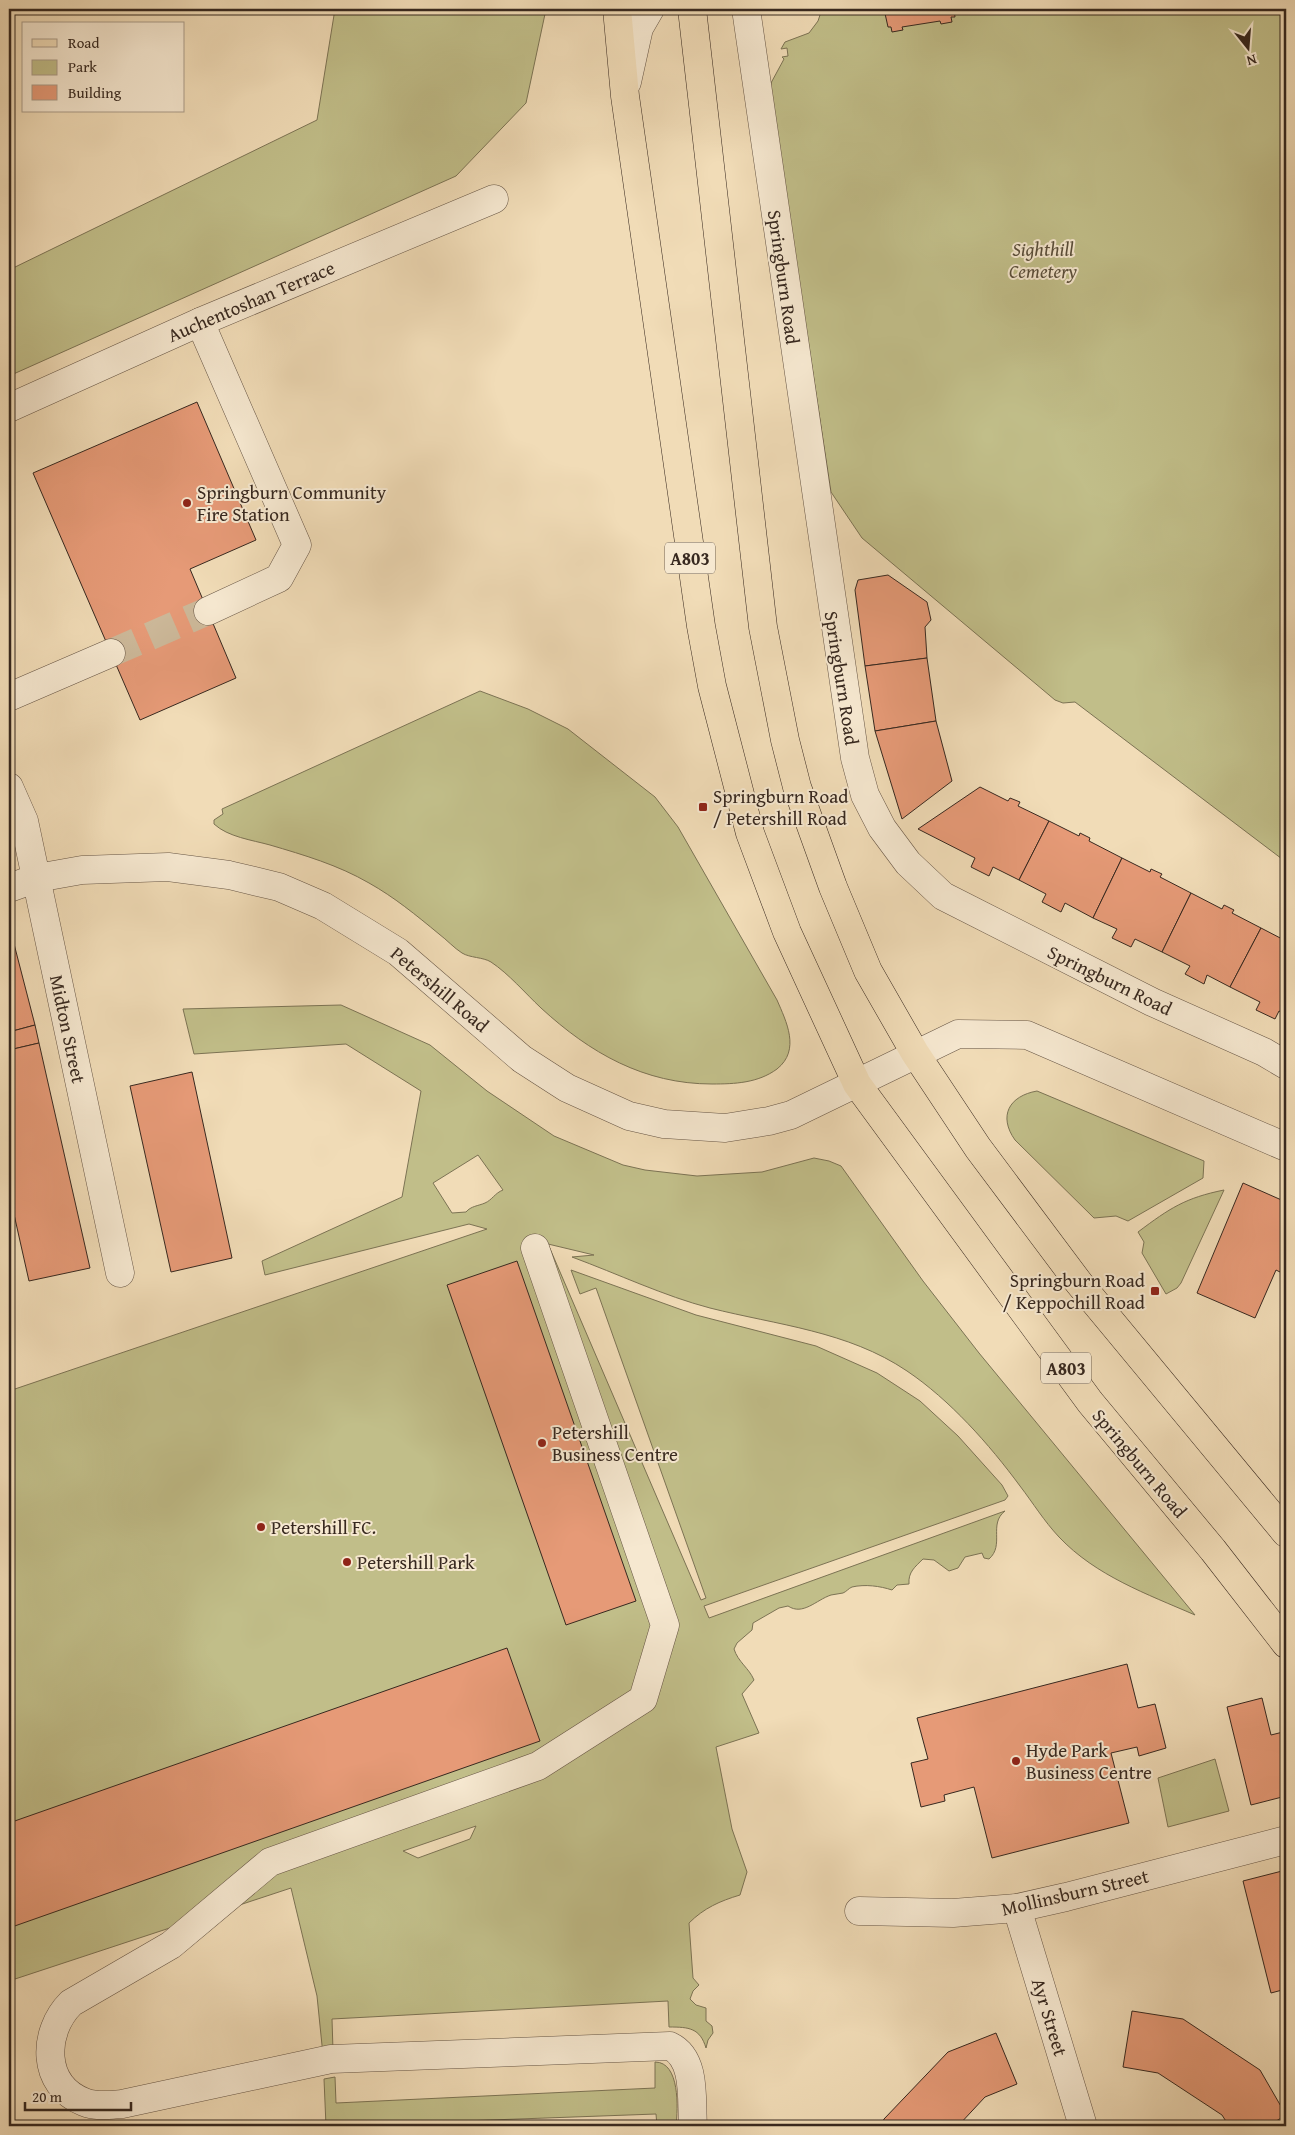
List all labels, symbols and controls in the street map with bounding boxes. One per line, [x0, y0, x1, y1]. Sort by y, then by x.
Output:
legend [22, 22, 185, 112]
north arrow [1222, 22, 1272, 72]
text: Road [68, 32, 99, 53]
text: N [1244, 50, 1259, 72]
text: Park [68, 56, 97, 77]
text: Building [68, 82, 122, 103]
street label: Springburn Road [761, 208, 807, 347]
park label: Sighthill Cemetery [1009, 235, 1077, 285]
street label: Auchentoshan Terrace [163, 253, 339, 349]
place label: Springburn Community Fire Station [197, 478, 387, 528]
marker: Springburn Community Fire Station [181, 497, 193, 509]
road number: A803 [665, 542, 715, 574]
street label: Springburn Road [818, 609, 867, 748]
place label: Springburn Road / Petershill Road [713, 782, 849, 832]
marker: Springburn Road / Petershill Road [697, 801, 709, 813]
street label: Springburn Road [1043, 938, 1178, 1023]
street label: Petershill Road [385, 939, 496, 1039]
street label: Midton Street [43, 972, 93, 1086]
place label: Springburn Road / Keppochill Road [1003, 1266, 1146, 1316]
marker: Springburn Road / Keppochill Road [1149, 1285, 1161, 1297]
road number: A803 [1041, 1352, 1091, 1384]
street label: Springburn Road [1086, 1402, 1195, 1525]
place label: Petershill Business Centre [552, 1418, 678, 1468]
marker: Petershill Business Centre [536, 1437, 548, 1449]
place label: Petershill FC. [271, 1513, 376, 1541]
marker: Petershill FC. [255, 1521, 267, 1533]
place label: Petershill Park [357, 1548, 475, 1576]
marker: Petershill Park [341, 1556, 353, 1568]
place label: Hyde Park Business Centre [1026, 1736, 1152, 1786]
marker: Hyde Park Business Centre [1010, 1755, 1022, 1767]
street label: Mollinsburn Street [999, 1861, 1152, 1923]
street label: Ayr Street [1025, 1975, 1075, 2060]
scale bar [25, 2080, 131, 2112]
text: 20 m [32, 2086, 63, 2107]

